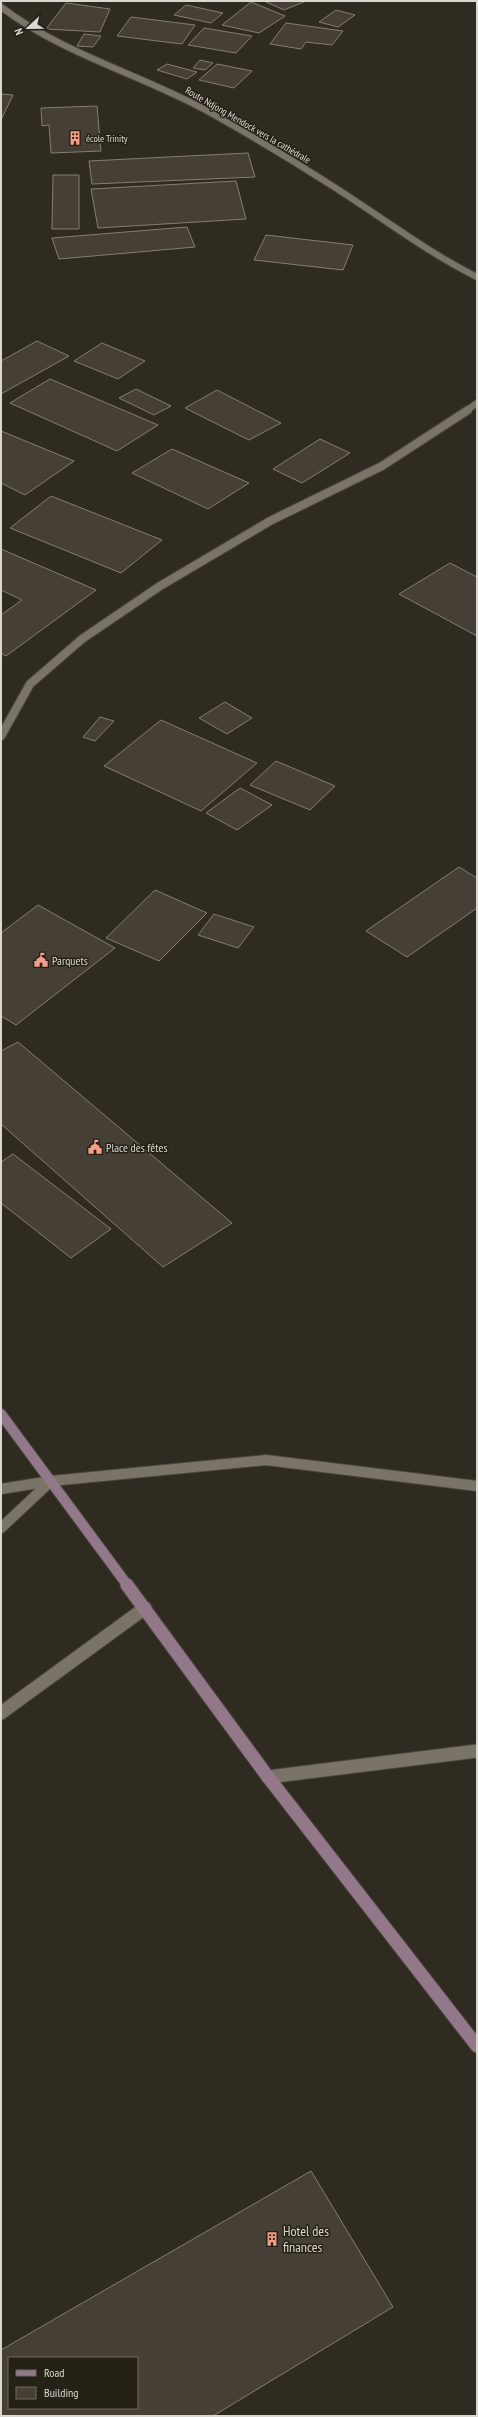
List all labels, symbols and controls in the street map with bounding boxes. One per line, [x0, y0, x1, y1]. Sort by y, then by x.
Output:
north arrow [8, 8, 48, 48]
text: N [11, 26, 26, 37]
street label: Route Ndjong Mendock vers la cathédrale [183, 84, 313, 166]
building icon: école Trinity [67, 130, 83, 146]
place label: école Trinity [86, 132, 128, 145]
public building icon: Parquets [33, 952, 49, 968]
place label: Parquets [52, 953, 88, 968]
public building icon: Place des fêtes [87, 1139, 103, 1155]
place label: Place des fêtes [106, 1140, 168, 1155]
place label: Hotel des finances [283, 2222, 329, 2256]
building icon: Hotel des finances [264, 2231, 280, 2247]
legend [8, 2357, 138, 2409]
text: Road [44, 2365, 64, 2380]
text: Building [44, 2385, 79, 2400]

